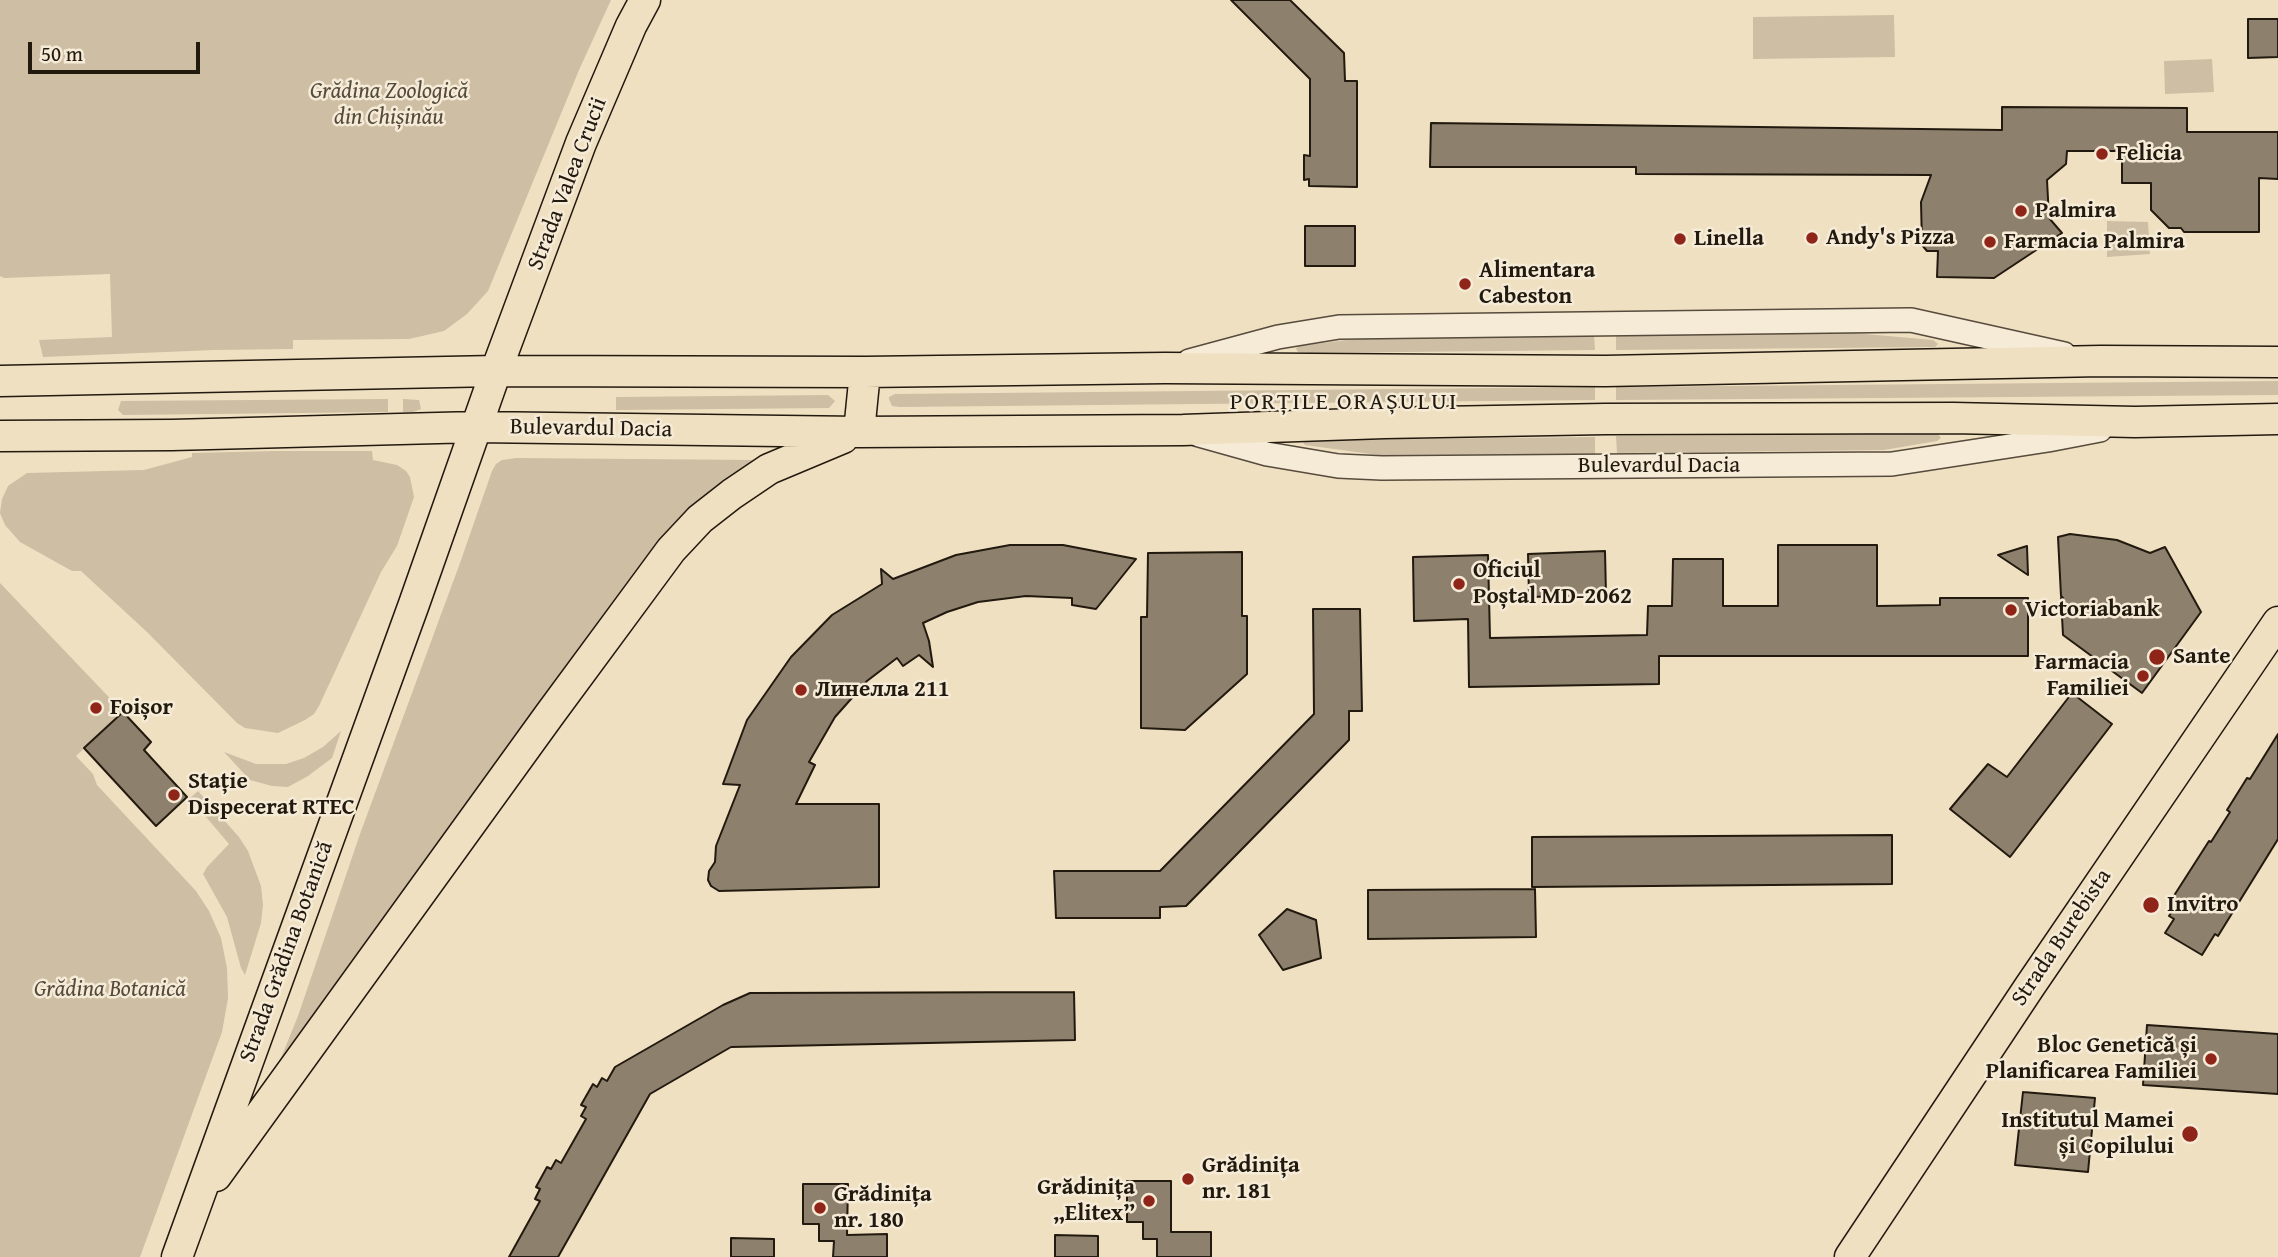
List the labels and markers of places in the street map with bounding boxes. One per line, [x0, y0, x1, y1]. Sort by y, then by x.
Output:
place label: Felicia [2116, 140, 2182, 168]
marker: Felicia [2094, 146, 2110, 162]
place label: Palmira [2035, 197, 2116, 225]
marker: Palmira [2013, 203, 2029, 219]
place label: Andy's Pizza [1826, 224, 1955, 252]
place label: Linella [1694, 225, 1764, 253]
place label: Farmacia Palmira [2004, 228, 2185, 256]
marker: Andy's Pizza [1804, 230, 1820, 246]
marker: Linella [1672, 231, 1688, 247]
marker: Farmacia Palmira [1982, 234, 1998, 250]
place label: Alimentara Cabeston [1479, 257, 1595, 311]
marker: Alimentara Cabeston [1457, 276, 1473, 292]
place label: Oficiul Poștal MD-2062 [1473, 557, 1632, 611]
marker: Oficiul Poștal MD-2062 [1451, 576, 1467, 592]
place label: Victoriabank [2025, 596, 2160, 624]
marker: Victoriabank [2003, 602, 2019, 618]
place label: Sante [2173, 643, 2230, 671]
marker: Sante [2147, 647, 2167, 667]
place label: Farmacia Familiei [2035, 649, 2129, 703]
marker: Farmacia Familiei [2135, 668, 2151, 684]
place label: Линелла 211 [815, 676, 950, 704]
marker: Линелла 211 [793, 682, 809, 698]
place label: Foișor [110, 694, 173, 722]
marker: Foișor [88, 700, 104, 716]
place label: Stație Dispecerat RTEC [188, 768, 355, 822]
marker: Stație Dispecerat RTEC [166, 787, 182, 803]
place label: Invitro [2167, 891, 2238, 919]
marker: Invitro [2141, 895, 2161, 915]
place label: Bloc Genetică și Planificarea Familiei [1986, 1032, 2197, 1086]
marker: Bloc Genetică și Planificarea Familiei [2203, 1051, 2219, 1067]
place label: Institutul Mamei și Copilului [2001, 1107, 2174, 1161]
marker: Institutul Mamei și Copilului [2180, 1124, 2200, 1144]
place label: Grădinița nr. 181 [1202, 1152, 1300, 1206]
marker: Grădinița nr. 181 [1180, 1171, 1196, 1187]
place label: Grădinița „Elitex” [1037, 1174, 1135, 1228]
place label: Grădinița nr. 180 [834, 1181, 932, 1235]
marker: Grădinița „Elitex” [1141, 1193, 1157, 1209]
marker: Grădinița nr. 180 [812, 1200, 828, 1216]

